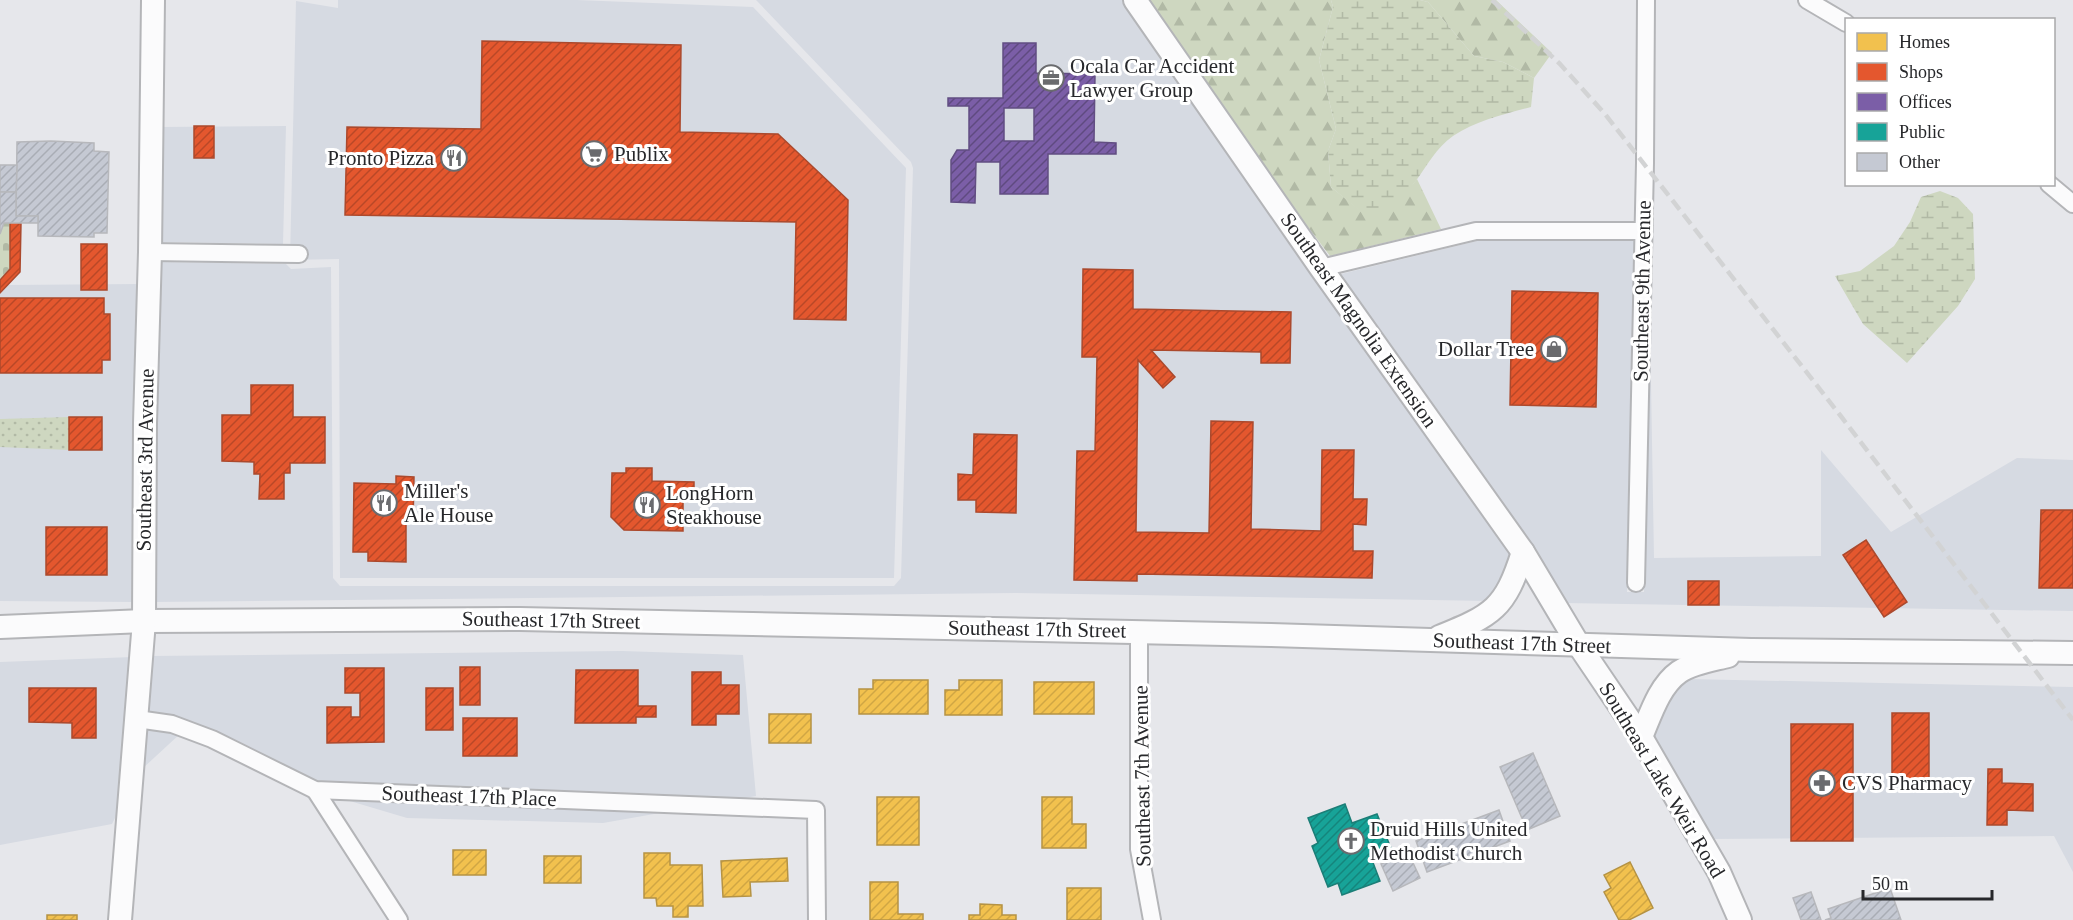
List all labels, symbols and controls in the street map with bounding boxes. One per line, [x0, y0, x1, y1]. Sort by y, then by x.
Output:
legend [1845, 18, 2055, 186]
text: Homes [1899, 32, 1950, 52]
place label: Ocala Car Accident Lawyer Group [1070, 54, 1235, 102]
text: Shops [1899, 62, 1943, 82]
office icon: Ocala Car Accident Lawyer Group [1036, 63, 1066, 93]
text: Offices [1899, 92, 1952, 112]
text: Public [1899, 122, 1945, 142]
supermarket icon: Publix [579, 139, 609, 169]
place label: Publix [614, 142, 669, 166]
restaurant icon: Pronto Pizza [439, 143, 469, 173]
place label: Pronto Pizza [327, 146, 435, 170]
text: Other [1899, 152, 1940, 172]
street label: Southeast 9th Avenue [1628, 200, 1656, 382]
street label: Southeast Magnolia Extension [1276, 208, 1443, 432]
shop icon: Dollar Tree [1539, 334, 1569, 364]
place label: Dollar Tree [1438, 337, 1534, 361]
street label: Southeast 3rd Avenue [131, 368, 159, 552]
place label: Miller's Ale House [404, 479, 493, 527]
place label: LongHorn Steakhouse [666, 481, 762, 529]
restaurant icon: Miller's Ale House [369, 488, 399, 518]
restaurant icon: LongHorn Steakhouse [632, 490, 662, 520]
street label: Southeast 17th Street [462, 606, 641, 634]
street label: Southeast 17th Street [948, 615, 1127, 643]
street label: Southeast 17th Street [1432, 628, 1612, 658]
street label: Southeast Lake Weir Road [1594, 678, 1730, 882]
street label: Southeast 7th Avenue [1128, 685, 1156, 867]
pharmacy icon: CVS Pharmacy [1807, 768, 1837, 798]
place label: CVS Pharmacy [1842, 771, 1973, 795]
street label: Southeast 17th Place [381, 781, 557, 811]
place label: Druid Hills United Methodist Church [1370, 817, 1528, 865]
church icon: Druid Hills United Methodist Church [1336, 826, 1366, 856]
scale bar [1863, 863, 1992, 901]
text: 50 m [1872, 874, 1909, 894]

